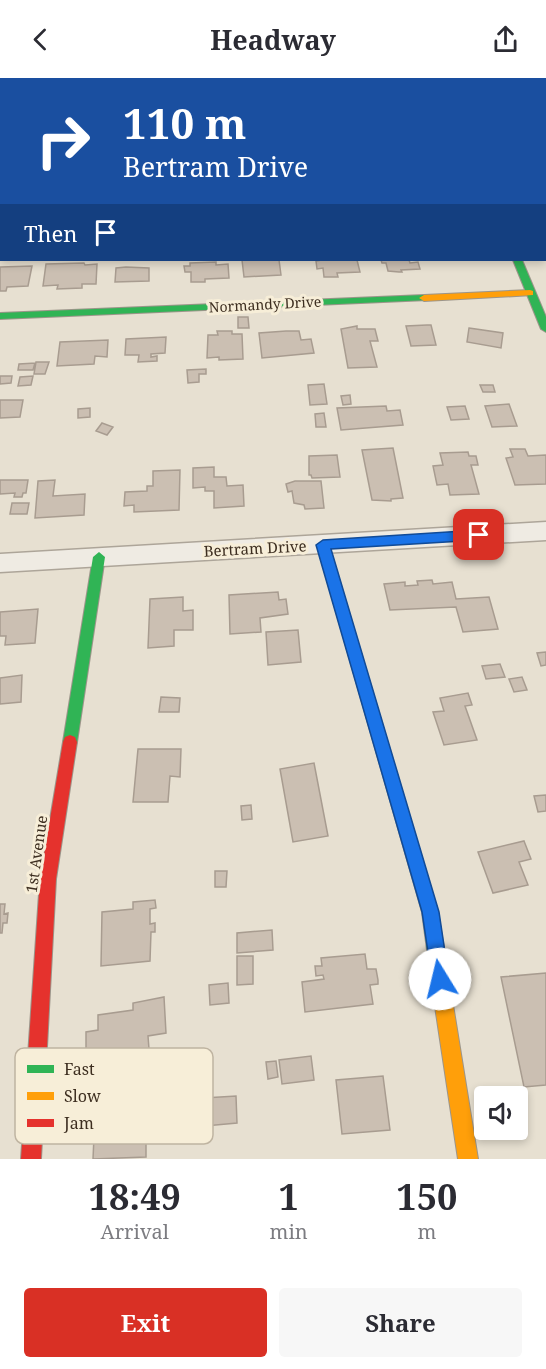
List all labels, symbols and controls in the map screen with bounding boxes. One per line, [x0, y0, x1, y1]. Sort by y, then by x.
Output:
text: Headway [210, 21, 336, 58]
icon: back [24, 23, 57, 56]
icon: share [489, 23, 522, 56]
text: 110 m [123, 94, 247, 151]
icon: right [24, 102, 102, 180]
text: Bertram Drive [123, 148, 308, 185]
icon: arrive [89, 216, 122, 249]
text: Then [24, 218, 77, 248]
street label: Normandy Drive [208, 292, 322, 316]
pin [453, 509, 504, 560]
icon: arrive [462, 518, 495, 551]
street label: Bertram Drive [203, 535, 307, 561]
street label: 1st Avenue [21, 814, 51, 894]
position arrow [408, 947, 472, 1011]
legend [15, 1048, 213, 1144]
text: Fast [64, 1058, 95, 1080]
text: Slow [64, 1085, 101, 1107]
map controls [474, 1086, 528, 1140]
button: sound [474, 1086, 528, 1140]
text: Jam [63, 1112, 94, 1134]
text: 18:49 [89, 1172, 181, 1221]
text: 1 [278, 1172, 299, 1221]
text: 150 [396, 1172, 457, 1221]
text: Arrival [101, 1218, 169, 1245]
text: min [270, 1218, 308, 1245]
text: m [417, 1218, 436, 1245]
button: Exit [24, 1288, 267, 1357]
button: Share [279, 1288, 522, 1357]

